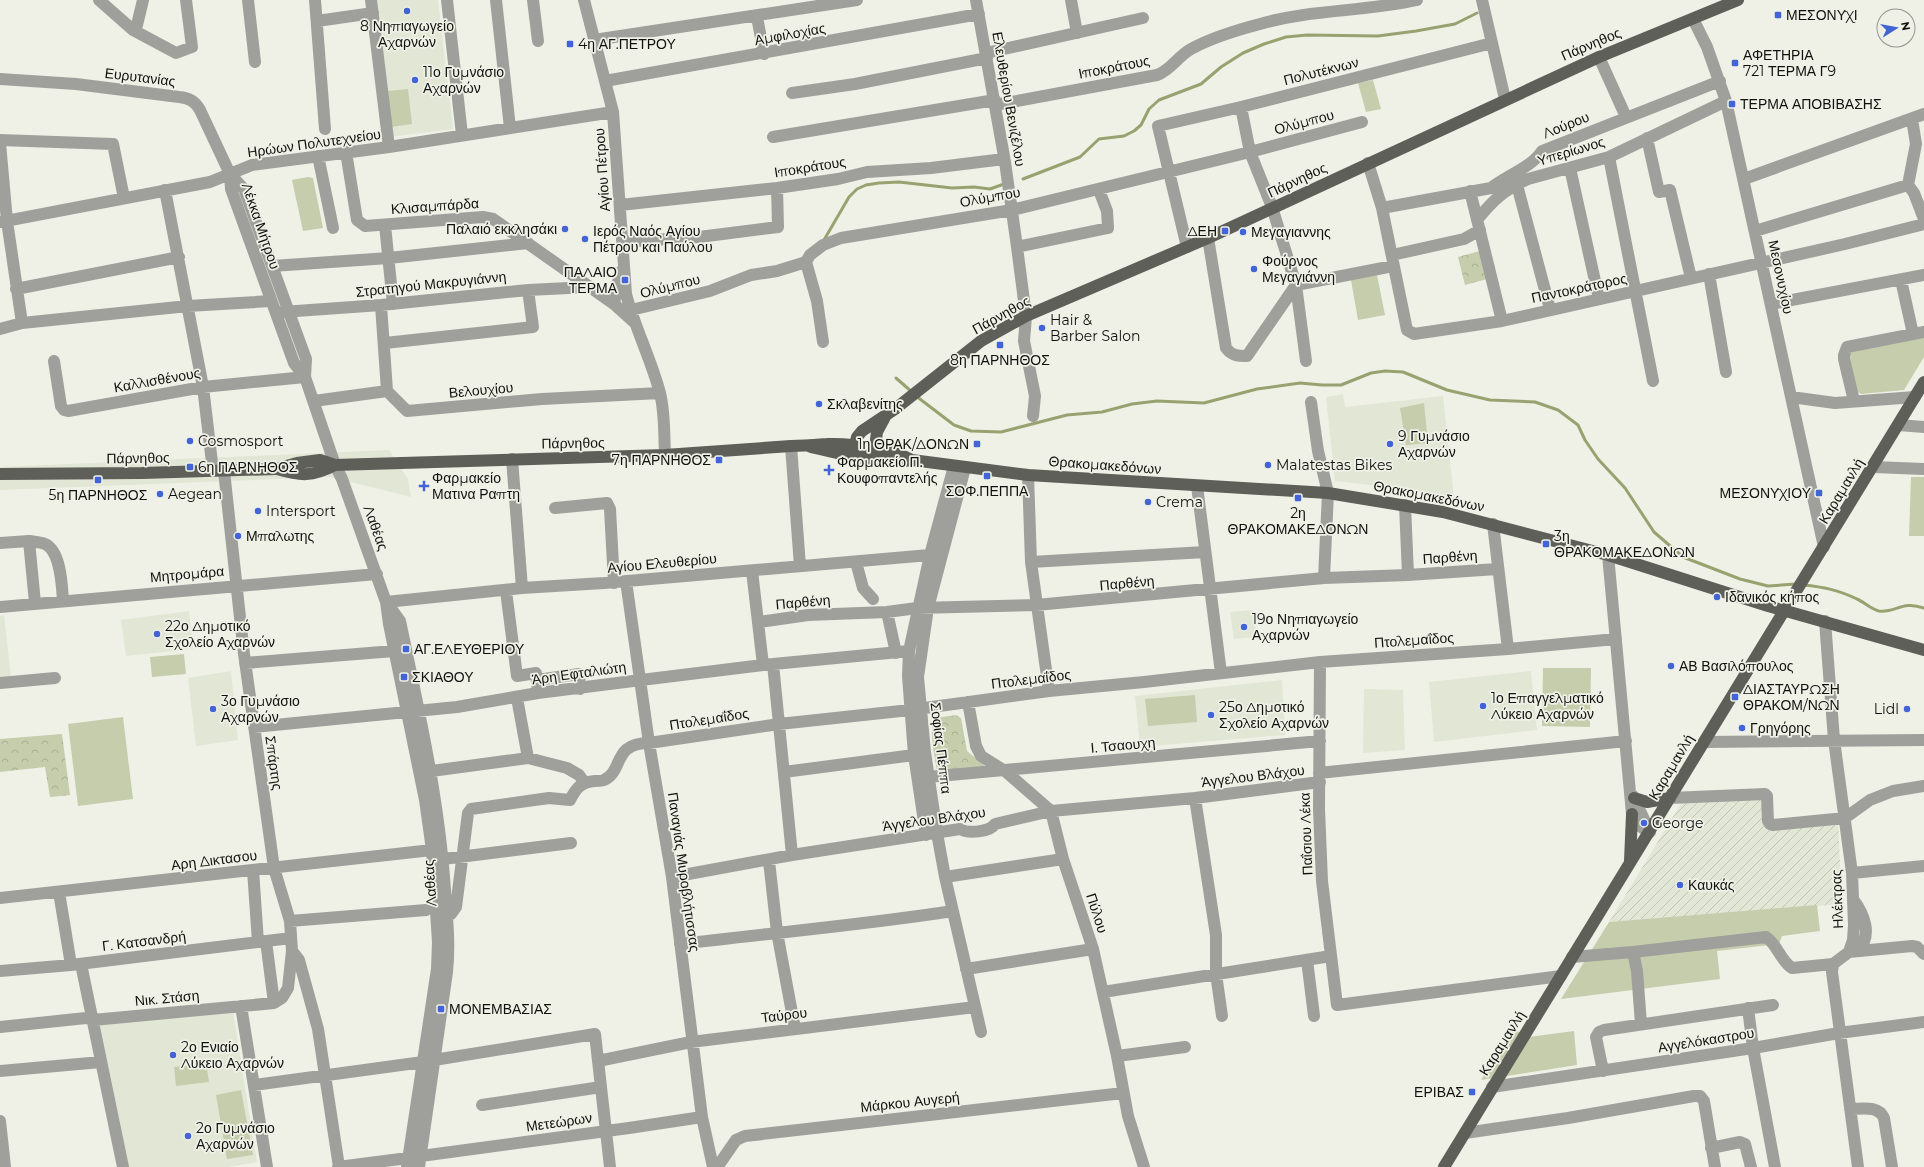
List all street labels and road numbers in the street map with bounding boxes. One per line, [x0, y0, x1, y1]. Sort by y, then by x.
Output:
street label: Αμφιλοχίας [753, 19, 827, 49]
street label: Πάρνηθος [1558, 23, 1624, 65]
street label: Ελευθερίου Βενιζέλου [988, 30, 1030, 168]
street label: Ιποκράτους [1077, 51, 1151, 83]
street label: Πολυτέκνων [1282, 53, 1360, 89]
street label: Ευρυτανίας [104, 64, 177, 90]
street label: Ολύμπου [1272, 105, 1336, 139]
street label: Λούρου [1540, 108, 1592, 142]
street label: Ηρώων Πολυτεχνείου [246, 125, 382, 161]
street label: Αγίου Πέτρου [590, 128, 614, 212]
street label: Υπερίωνος [1535, 132, 1607, 170]
street label: Ιποκράτους [773, 152, 847, 182]
street label: Πάρνηθος [1265, 158, 1330, 202]
street label: Λέκκα Μήτρου [238, 181, 284, 271]
street label: Ολύμπου [958, 183, 1022, 211]
street label: Κλισαμπάρδα [390, 194, 480, 218]
street label: Μεσονυχίου [1764, 238, 1798, 316]
street label: Στρατηγού Μακρυγιάννη [355, 267, 507, 301]
street label: Παντοκράτορος [1530, 269, 1629, 307]
street label: Ολύμπου [638, 270, 702, 302]
street label: Πάρνηθος [969, 292, 1033, 338]
street label: Καλλισθένους [112, 364, 202, 396]
street label: Βελουχίου [448, 378, 514, 402]
street label: Πάρνηθος [541, 433, 605, 453]
street label: Πάρνηθος [106, 448, 170, 468]
street label: Θρακομακεδόνων [1048, 452, 1162, 478]
street label: Καραμανλή [1814, 455, 1868, 527]
street label: Θρακομακεδόνων [1372, 476, 1486, 516]
street label: Λαθέας [360, 503, 393, 553]
street label: Παρθένη [1422, 546, 1478, 568]
street label: Αγίου Ελευθερίου [607, 549, 717, 577]
street label: Μητρομάρα [149, 562, 225, 586]
street label: Παρθένη [1099, 572, 1155, 594]
street label: Παρθένη [775, 591, 831, 613]
street label: Πτολεμαΐδος [1373, 628, 1455, 652]
street label: Άρη Εφταλιώτη [531, 657, 627, 689]
street label: Πτολεμαΐδος [990, 665, 1072, 693]
street label: Σοφίας Πέππα [926, 701, 956, 795]
street label: Πτολεμαΐδος [668, 704, 750, 734]
street label: Καραμανλή [1644, 731, 1698, 803]
street label: Ι. Τσαουχη [1090, 733, 1156, 757]
street label: Σπάρτης [261, 735, 287, 792]
street label: Άγγελου Βλάχου [1200, 761, 1306, 791]
street label: Παναγιάς Μυροβλήτισσας [664, 791, 704, 953]
street label: Παΐσιου Λέκα [1296, 792, 1316, 876]
street label: Άγγελου Βλάχου [881, 803, 987, 835]
street label: Αρη Δικτασου [170, 846, 258, 874]
street label: Λαθέας [419, 859, 441, 907]
street label: Ηλέκτρας [1827, 869, 1847, 929]
street label: Πύλου [1082, 891, 1112, 935]
street label: Γ. Κατσανδρή [101, 927, 187, 955]
street label: Νικ. Στάση [134, 986, 200, 1010]
street label: Ταύρου [760, 1003, 808, 1027]
street label: Καραμανλή [1475, 1007, 1529, 1079]
street label: Αγγελόκαστρου [1657, 1024, 1755, 1056]
street label: Μάρκου Αυγερή [860, 1088, 960, 1116]
street label: Μετεώρων [525, 1108, 593, 1136]

